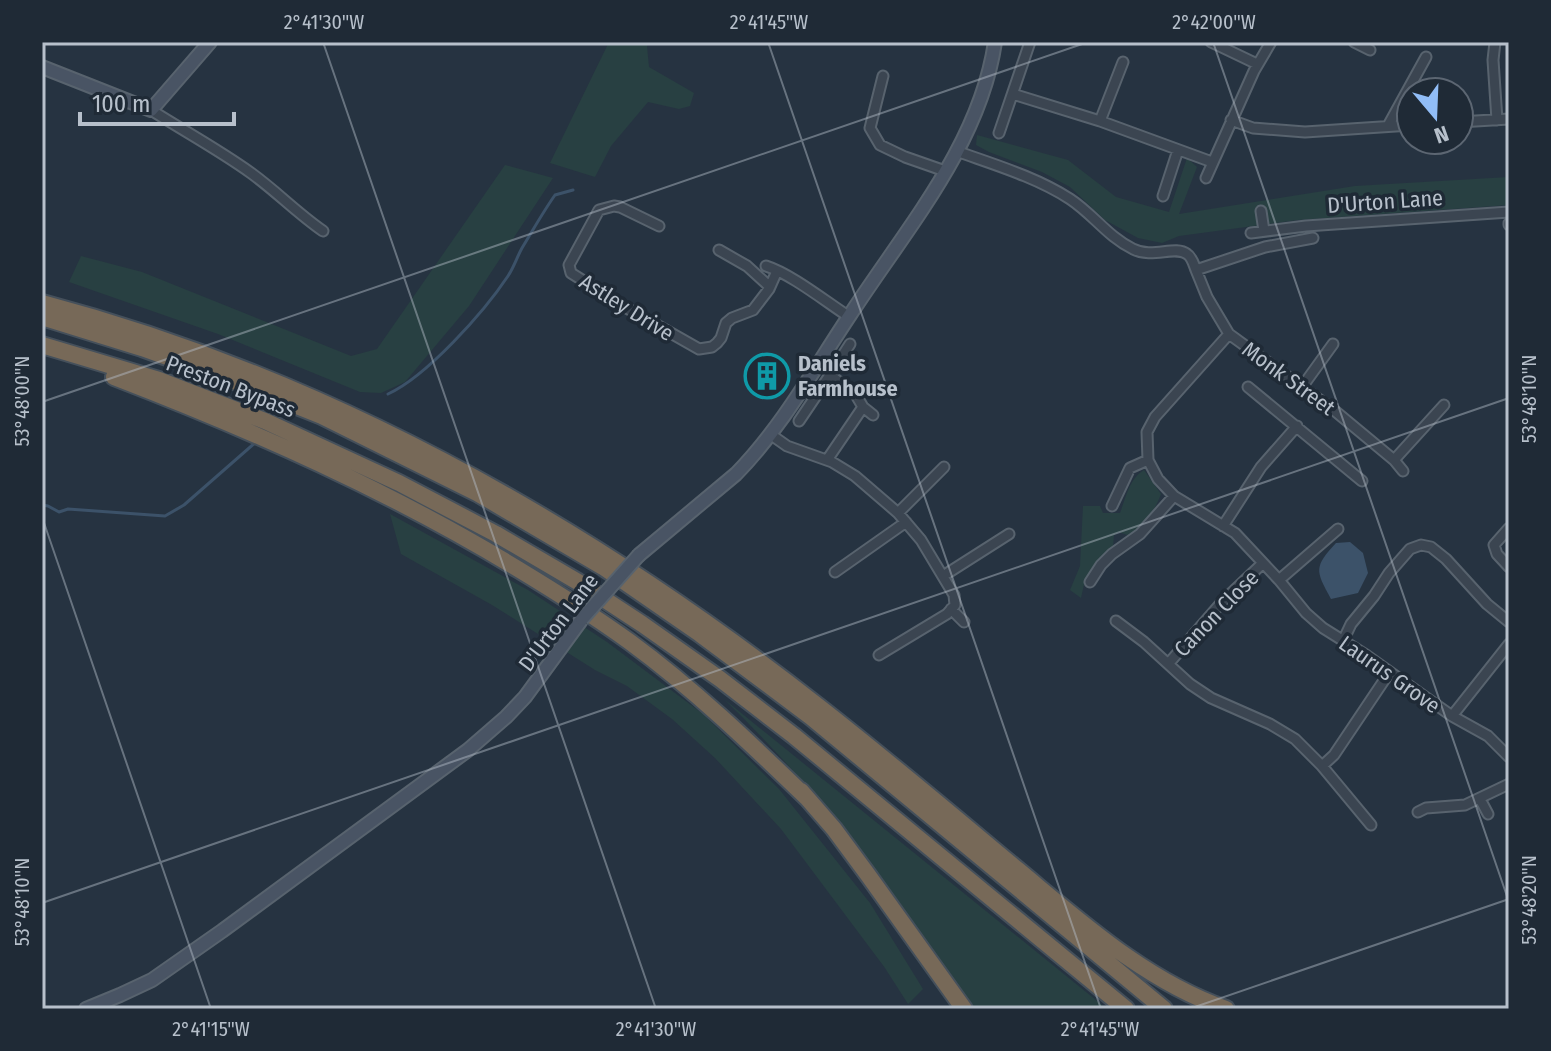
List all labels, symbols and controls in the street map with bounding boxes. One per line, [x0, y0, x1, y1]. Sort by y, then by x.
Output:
text: 2°41'30"W [284, 10, 364, 34]
text: 2°41'45"W [730, 10, 808, 34]
text: 2°42'00"W [1172, 10, 1256, 34]
scale bar [80, 76, 234, 126]
north arrow [1395, 76, 1475, 156]
text: 100 m [92, 90, 150, 118]
text: N [1431, 120, 1452, 149]
street label: D'Urton Lane [1326, 184, 1444, 219]
street label: Astley Drive [575, 268, 679, 347]
street label: Monk Street [1237, 336, 1341, 422]
street label: Preston Bypass [162, 349, 299, 423]
place label: Daniels Farmhouse [798, 350, 898, 402]
building icon: Daniels Farmhouse [743, 352, 791, 400]
text: 53°48'10"N [1517, 355, 1541, 443]
text: 53°48'00"N [10, 356, 34, 447]
street label: Canon Close [1168, 564, 1264, 662]
street label: D'Urton Lane [513, 568, 604, 677]
street label: Laurus Grove [1334, 630, 1446, 719]
text: 53°48'20"N [1517, 855, 1541, 945]
text: 53°48'10"N [10, 858, 34, 946]
text: 2°41'15"W [172, 1017, 250, 1041]
text: 2°41'30"W [616, 1017, 696, 1041]
text: 2°41'45"W [1061, 1017, 1139, 1041]

